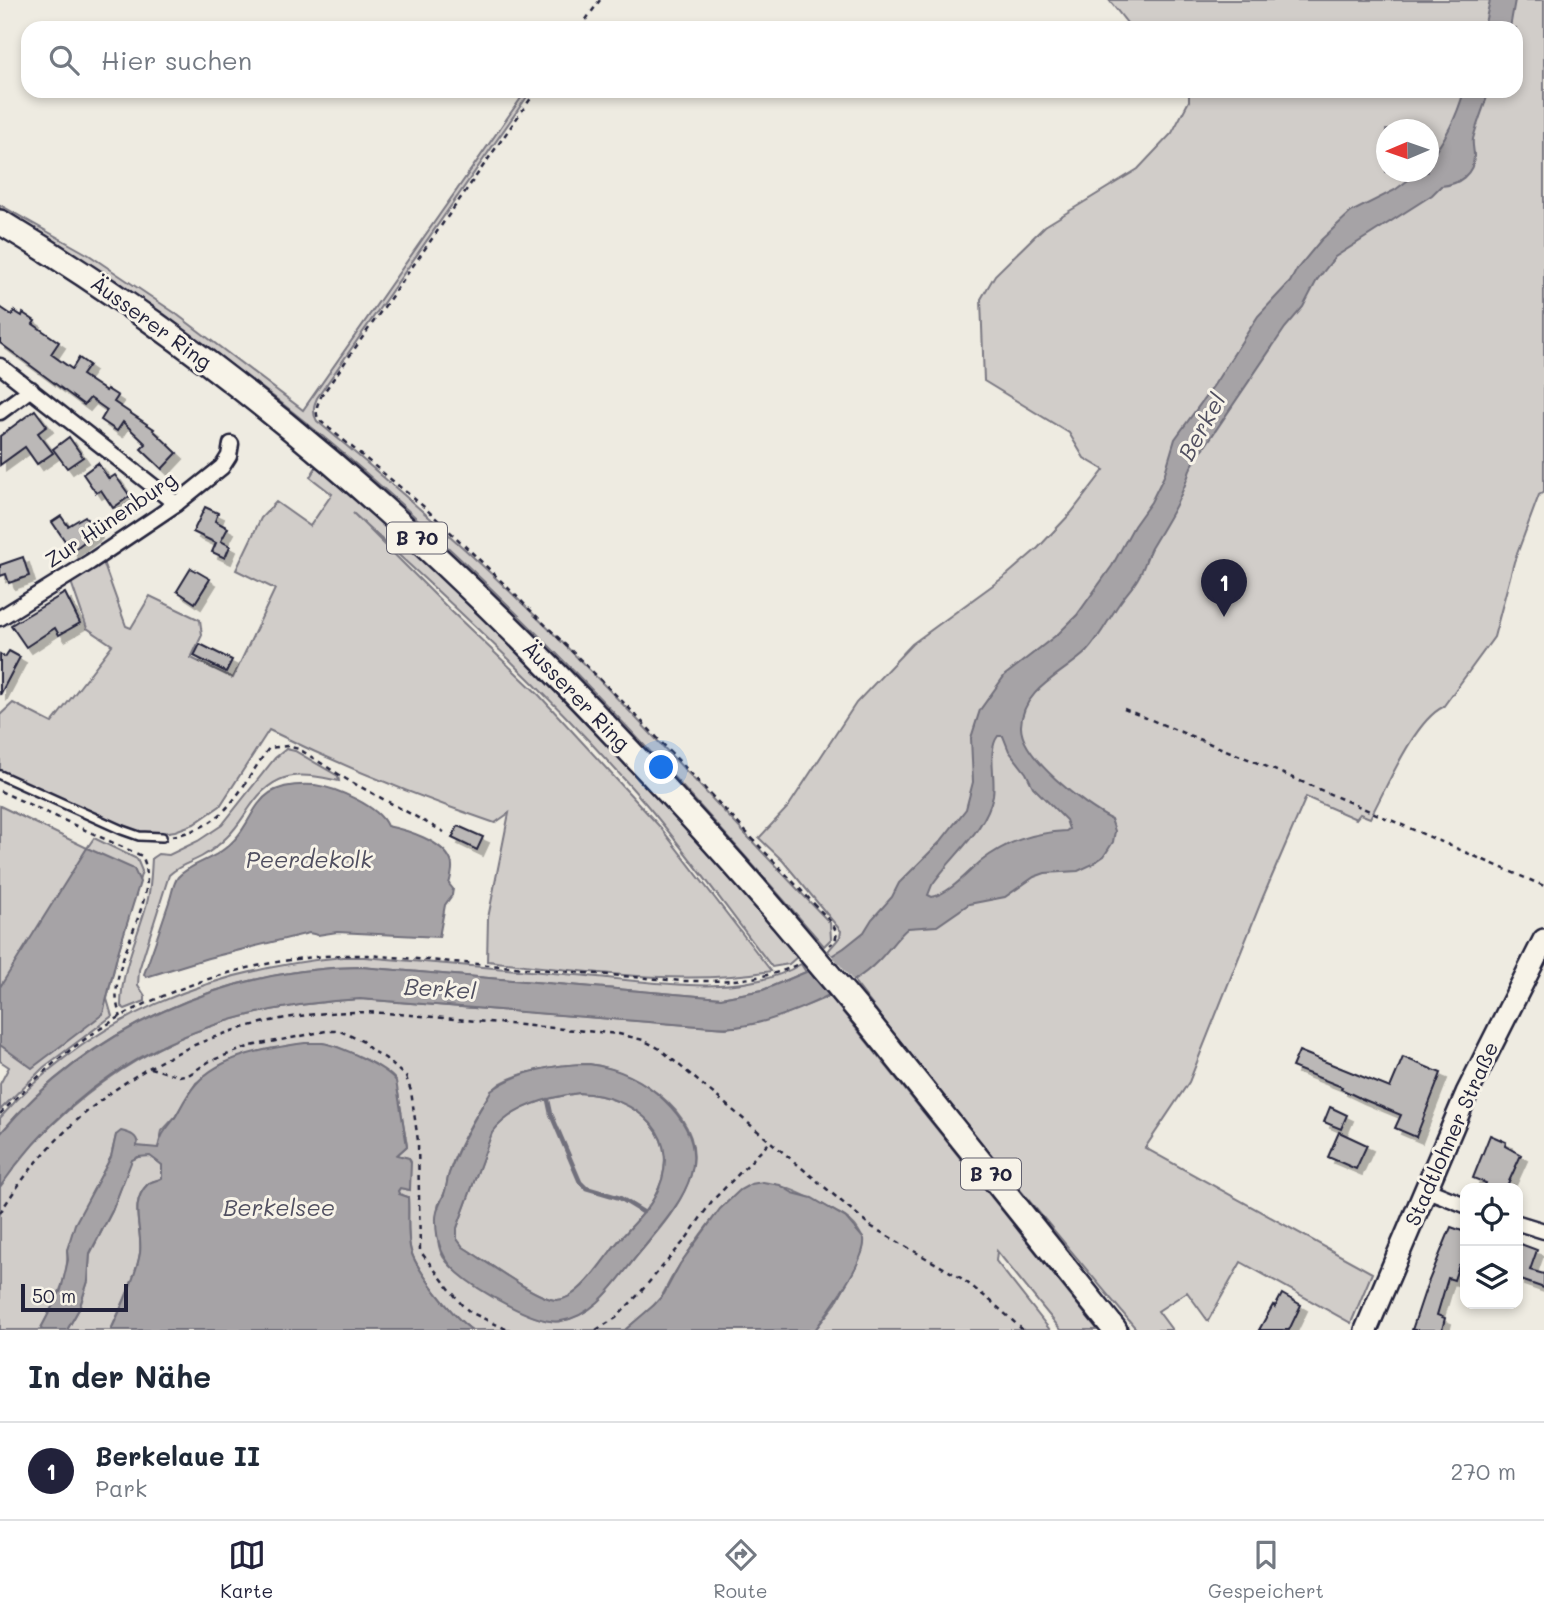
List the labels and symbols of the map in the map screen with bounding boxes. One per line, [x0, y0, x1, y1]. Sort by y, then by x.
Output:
north arrow [1376, 119, 1439, 182]
street label: Äusserer Ring [86, 269, 218, 375]
water label: Berkel [1170, 387, 1232, 465]
street label: Zur Hünenburg [39, 465, 181, 573]
road number: B 70 [387, 523, 447, 554]
pin: 1 [1201, 559, 1247, 617]
street label: Äusserer Ring [518, 634, 636, 756]
your location [644, 750, 678, 784]
water label: Peerdekolk [246, 844, 373, 874]
water label: Berkel [403, 971, 477, 1006]
street label: Stadtlohner Straße [1398, 1037, 1503, 1230]
road number: B 70 [961, 1158, 1021, 1190]
water label: Berkelsee [223, 1192, 335, 1222]
scale bar [21, 1281, 128, 1313]

